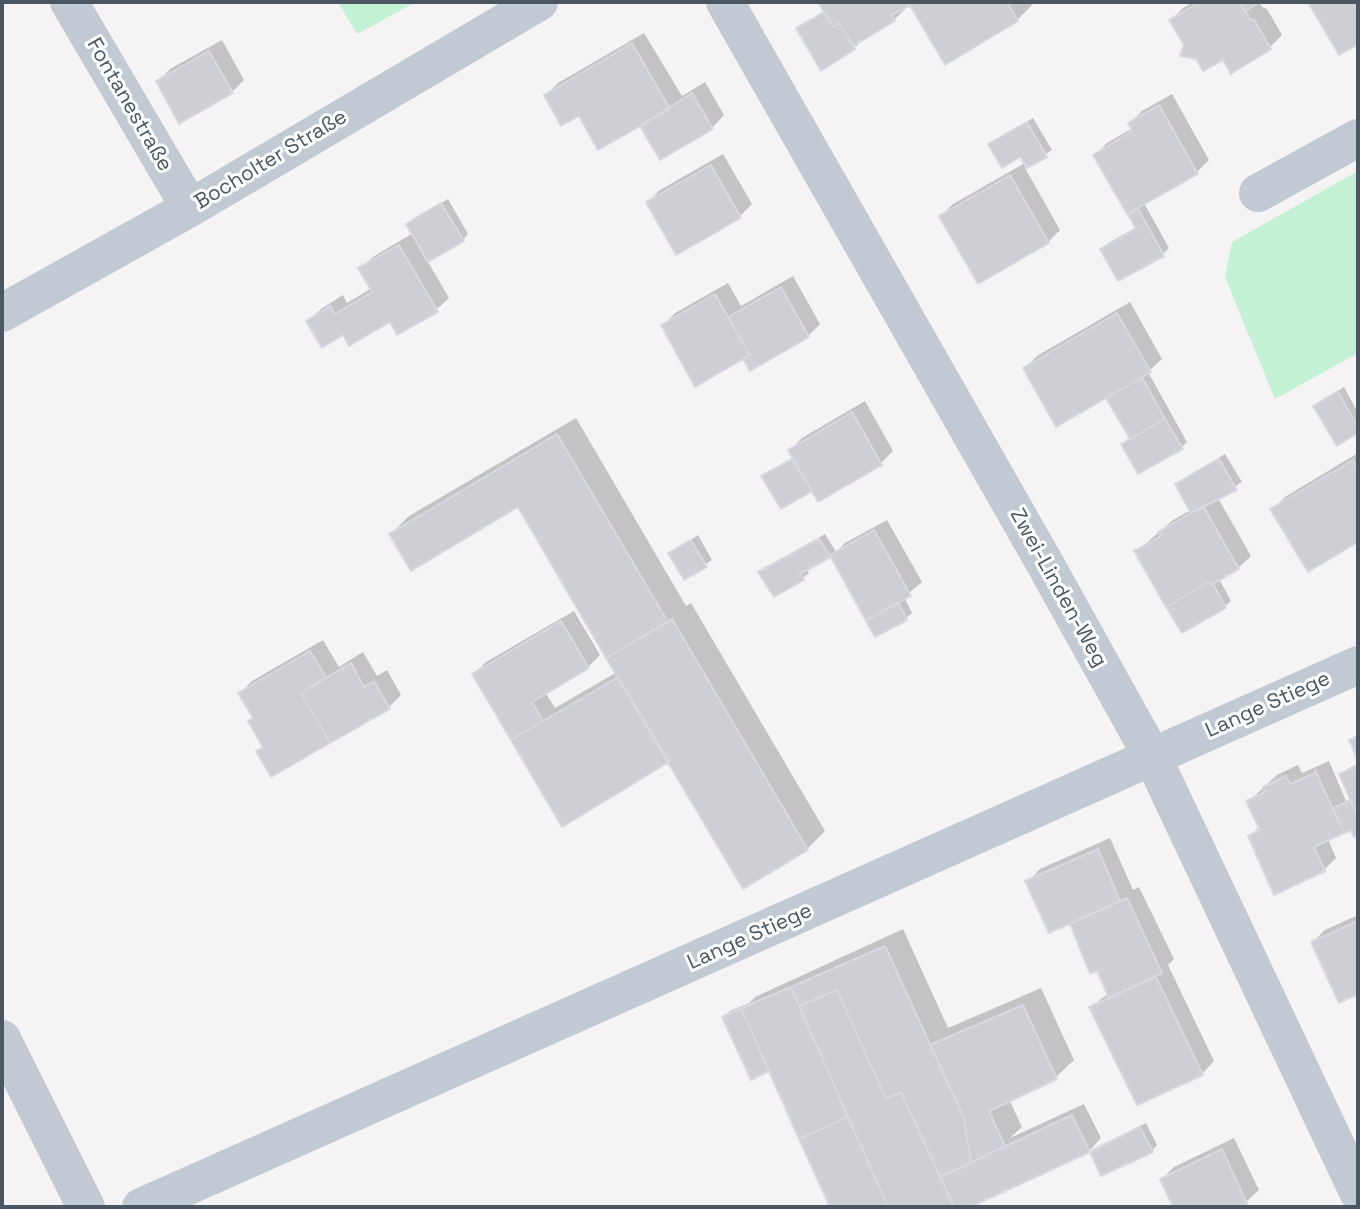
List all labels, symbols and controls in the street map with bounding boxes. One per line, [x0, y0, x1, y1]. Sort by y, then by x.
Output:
street label: Fontanestraße [81, 34, 177, 176]
street label: Bocholter Straße [190, 105, 352, 215]
street label: Zwei-Linden-Weg [1004, 504, 1112, 672]
street label: Lange Stiege [1202, 666, 1334, 744]
street label: Lange Stiege [684, 898, 816, 976]

